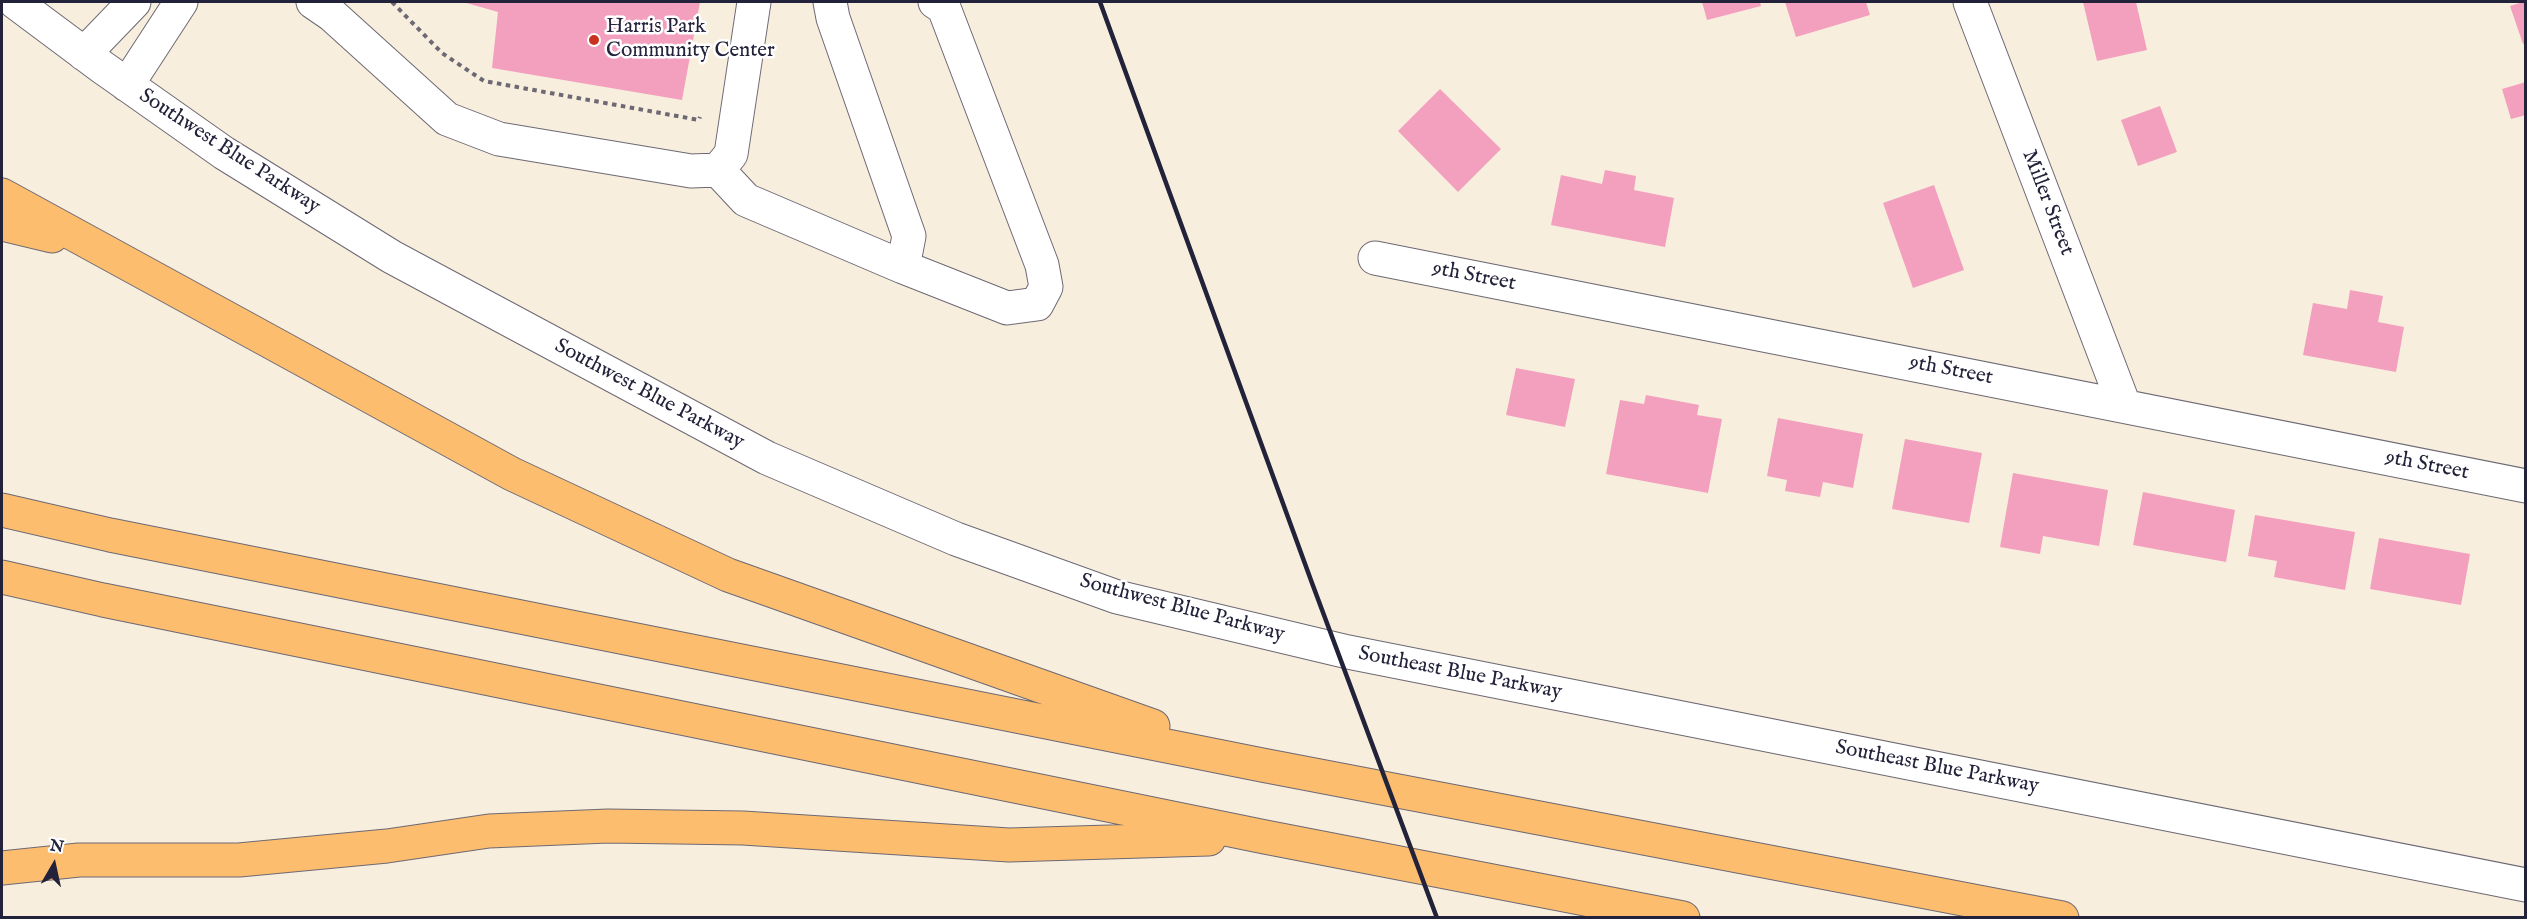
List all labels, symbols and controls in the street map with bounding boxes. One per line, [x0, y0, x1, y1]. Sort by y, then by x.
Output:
place label: Harris Park Community Center [606, 15, 775, 65]
marker: Harris Park Community Center [587, 33, 601, 47]
street label: Southwest Blue Parkway [134, 84, 324, 220]
street label: Miller Street [2015, 147, 2079, 259]
street label: 9th Street [1430, 257, 1518, 297]
street label: Southwest Blue Parkway [550, 334, 748, 456]
street label: 9th Street [1907, 351, 1995, 391]
street label: 9th Street [2383, 446, 2471, 486]
street label: Southwest Blue Parkway [1077, 570, 1287, 648]
street label: Southeast Blue Parkway [1356, 642, 1564, 706]
street label: Southeast Blue Parkway [1833, 736, 2041, 800]
north arrow [24, 835, 84, 895]
text: N [48, 836, 65, 858]

